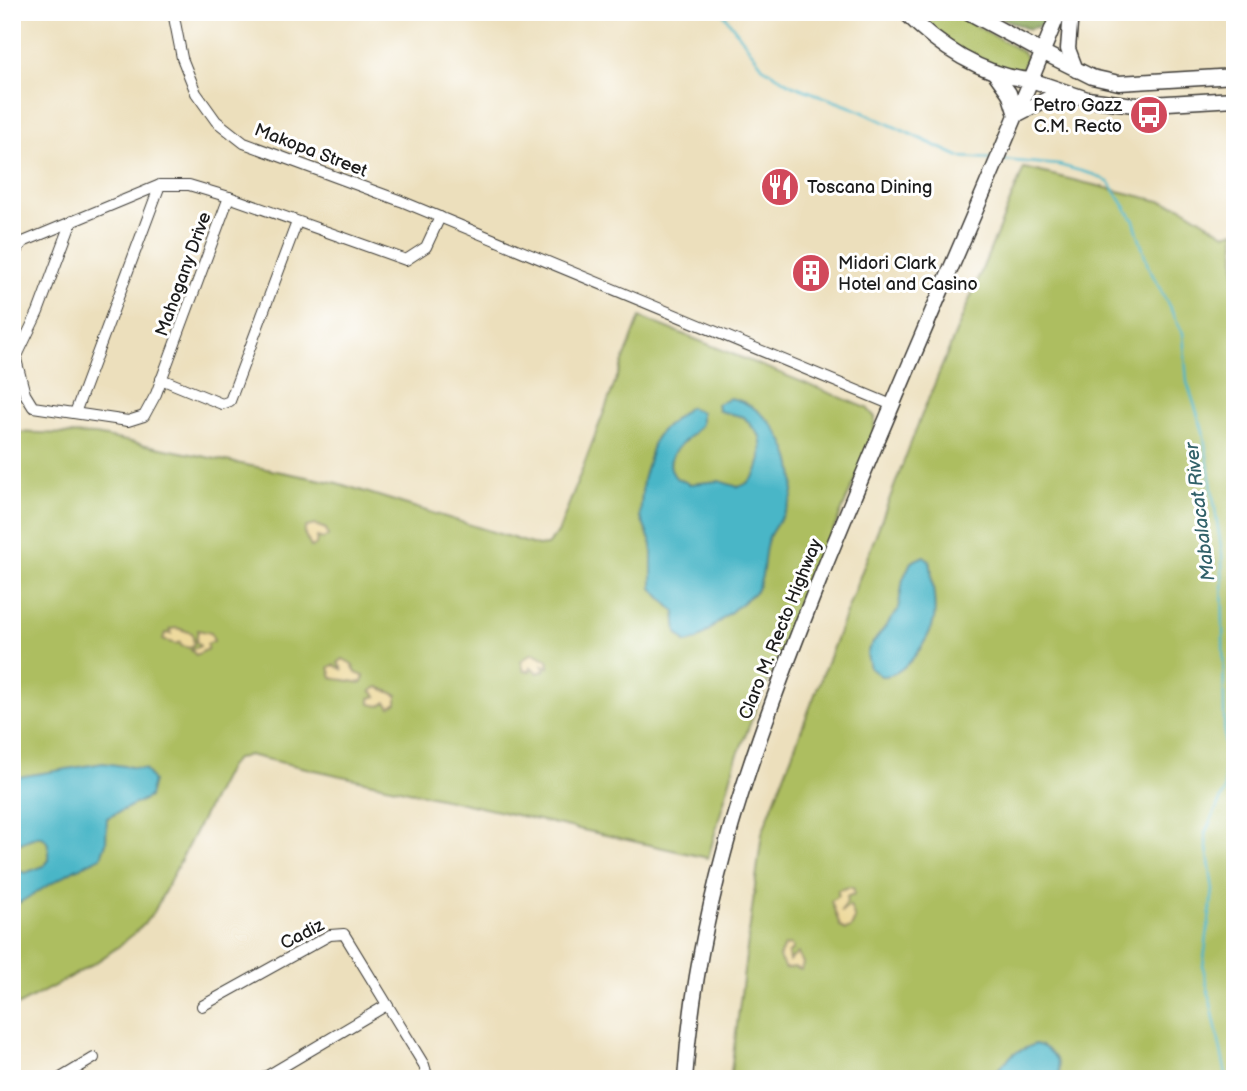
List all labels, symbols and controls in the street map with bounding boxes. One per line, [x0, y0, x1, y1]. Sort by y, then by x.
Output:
bus stop icon: Petro Gazz C.M. Recto [1128, 94, 1170, 136]
place label: Petro Gazz C.M. Recto [1033, 95, 1122, 137]
street label: Makopa Street [252, 119, 371, 182]
restaurant icon: Toscana Dining [759, 166, 801, 208]
place label: Toscana Dining [807, 177, 932, 198]
street label: Mahogany Drive [151, 209, 216, 339]
building icon: Midori Clark Hotel and Casino [790, 252, 832, 294]
place label: Midori Clark Hotel and Casino [838, 253, 978, 295]
water label: Mabalacat River [1180, 440, 1220, 582]
street label: Claro M. Recto Highway [735, 535, 827, 723]
street label: Cadiz [277, 914, 328, 954]

